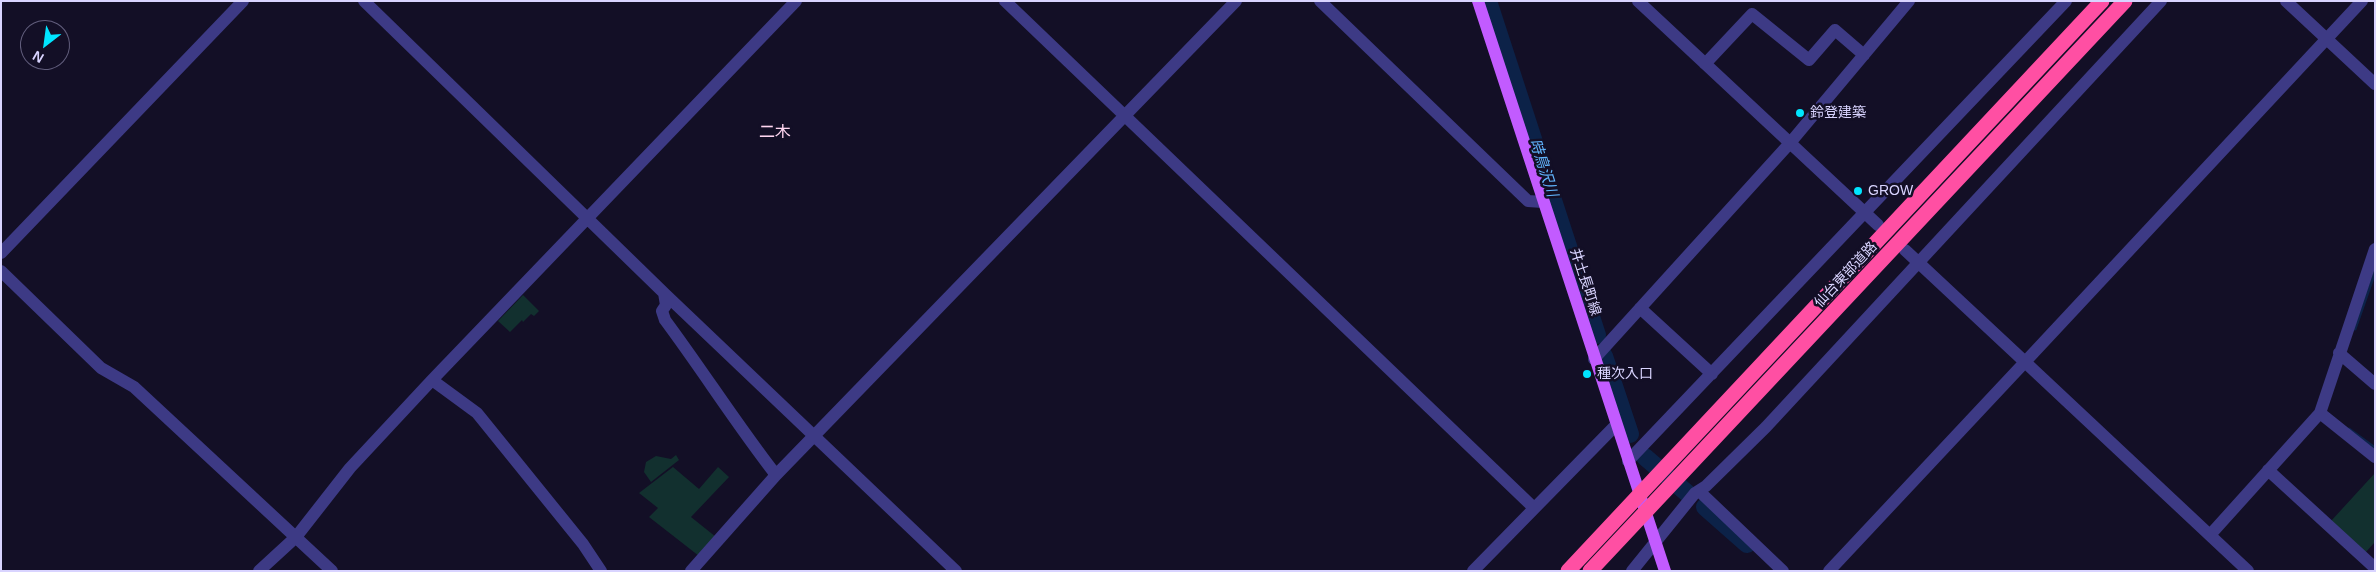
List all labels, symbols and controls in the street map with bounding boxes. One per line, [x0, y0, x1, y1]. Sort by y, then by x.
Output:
north arrow [20, 20, 70, 70]
text: N [30, 48, 46, 67]
place label: 鈴登建築 [1810, 105, 1866, 121]
marker: 鈴登建築 [1794, 107, 1806, 119]
district label: 二木 [759, 123, 791, 143]
water label: 時鳥沢川 [1525, 137, 1561, 199]
place label: GROW [1868, 183, 1913, 199]
marker: GROW [1852, 185, 1864, 197]
street label: 仙台東部道路 [1811, 239, 1881, 311]
street label: 井土長町線 [1566, 246, 1604, 318]
place label: 種次入口 [1597, 366, 1653, 382]
marker: 種次入口 [1581, 368, 1593, 380]

